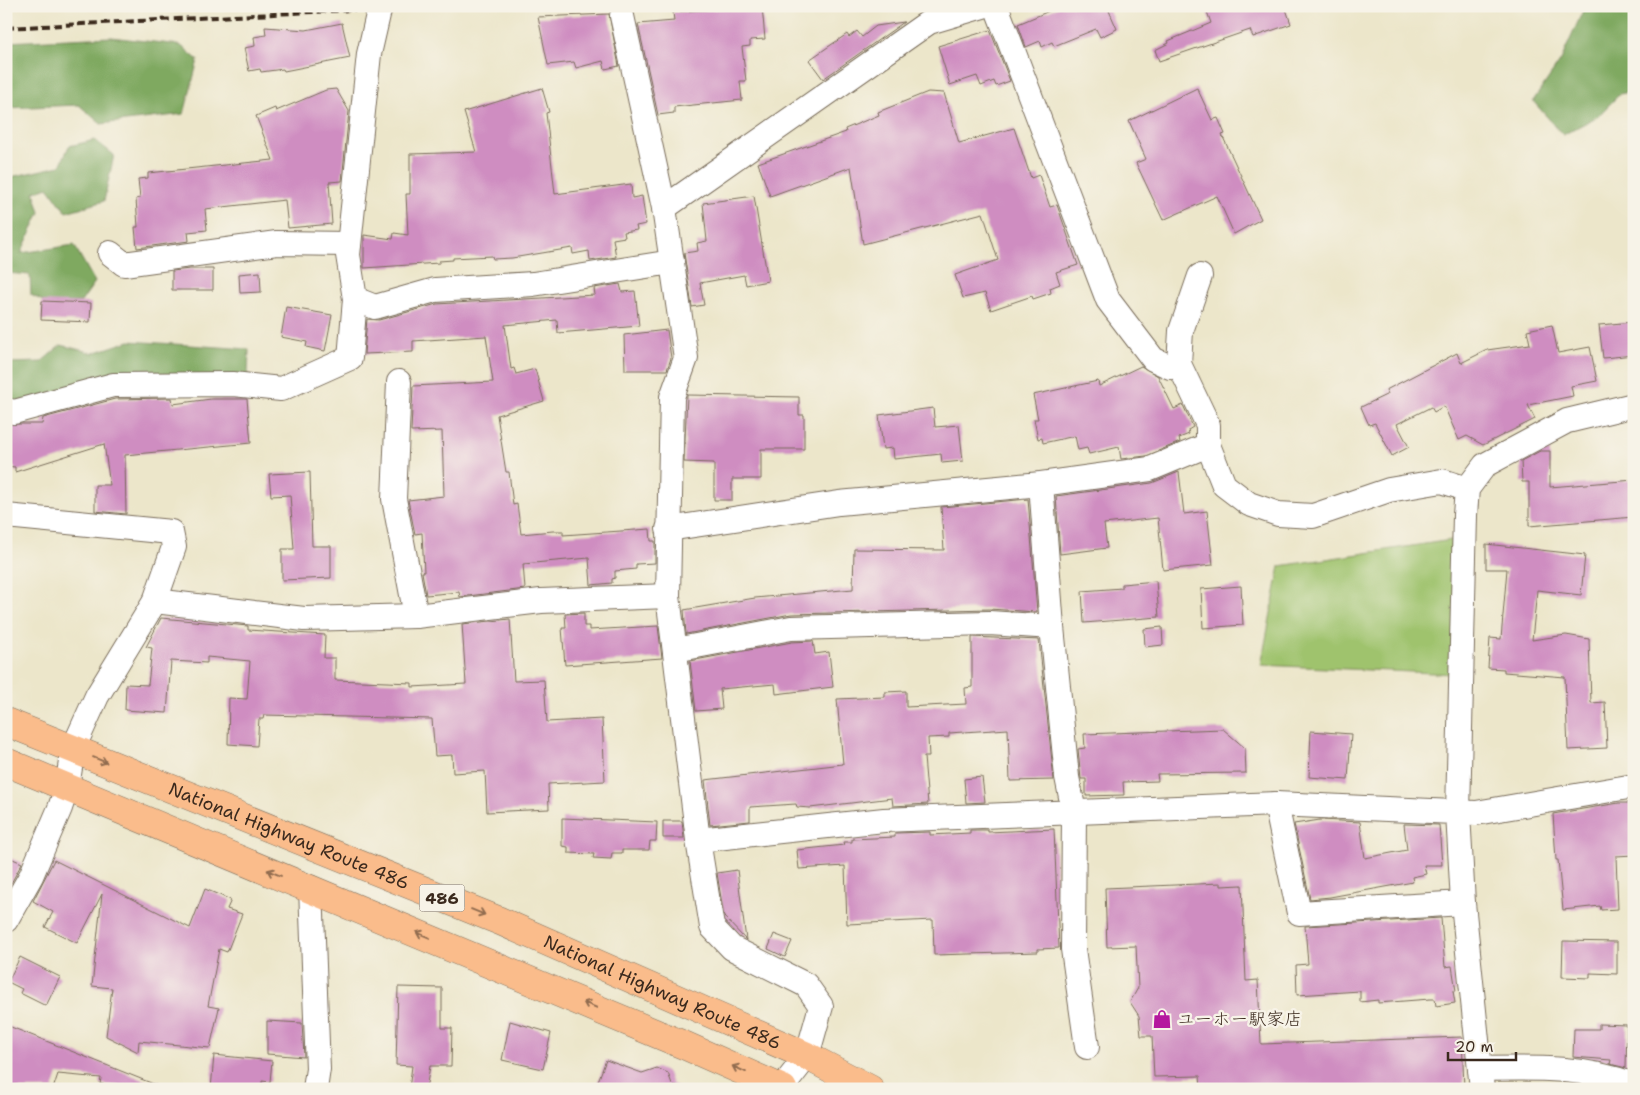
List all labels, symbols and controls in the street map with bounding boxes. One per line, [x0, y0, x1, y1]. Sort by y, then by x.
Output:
one-way arrow [92, 756, 107, 765]
street label: National Highway Route 486 [165, 777, 413, 895]
one-way arrow [266, 867, 281, 876]
road number: 486 [420, 884, 464, 911]
one-way arrow [470, 908, 485, 918]
one-way arrow [416, 930, 431, 939]
street label: National Highway Route 486 [540, 930, 785, 1055]
one-way arrow [582, 1000, 598, 1009]
place label: ユーホー駅家店 [1177, 1007, 1302, 1031]
shop icon: ユーホー駅家店 [1151, 1008, 1173, 1030]
scale bar [1448, 1030, 1515, 1062]
text: 20 m [1455, 1037, 1494, 1057]
one-way arrow [732, 1063, 747, 1073]

